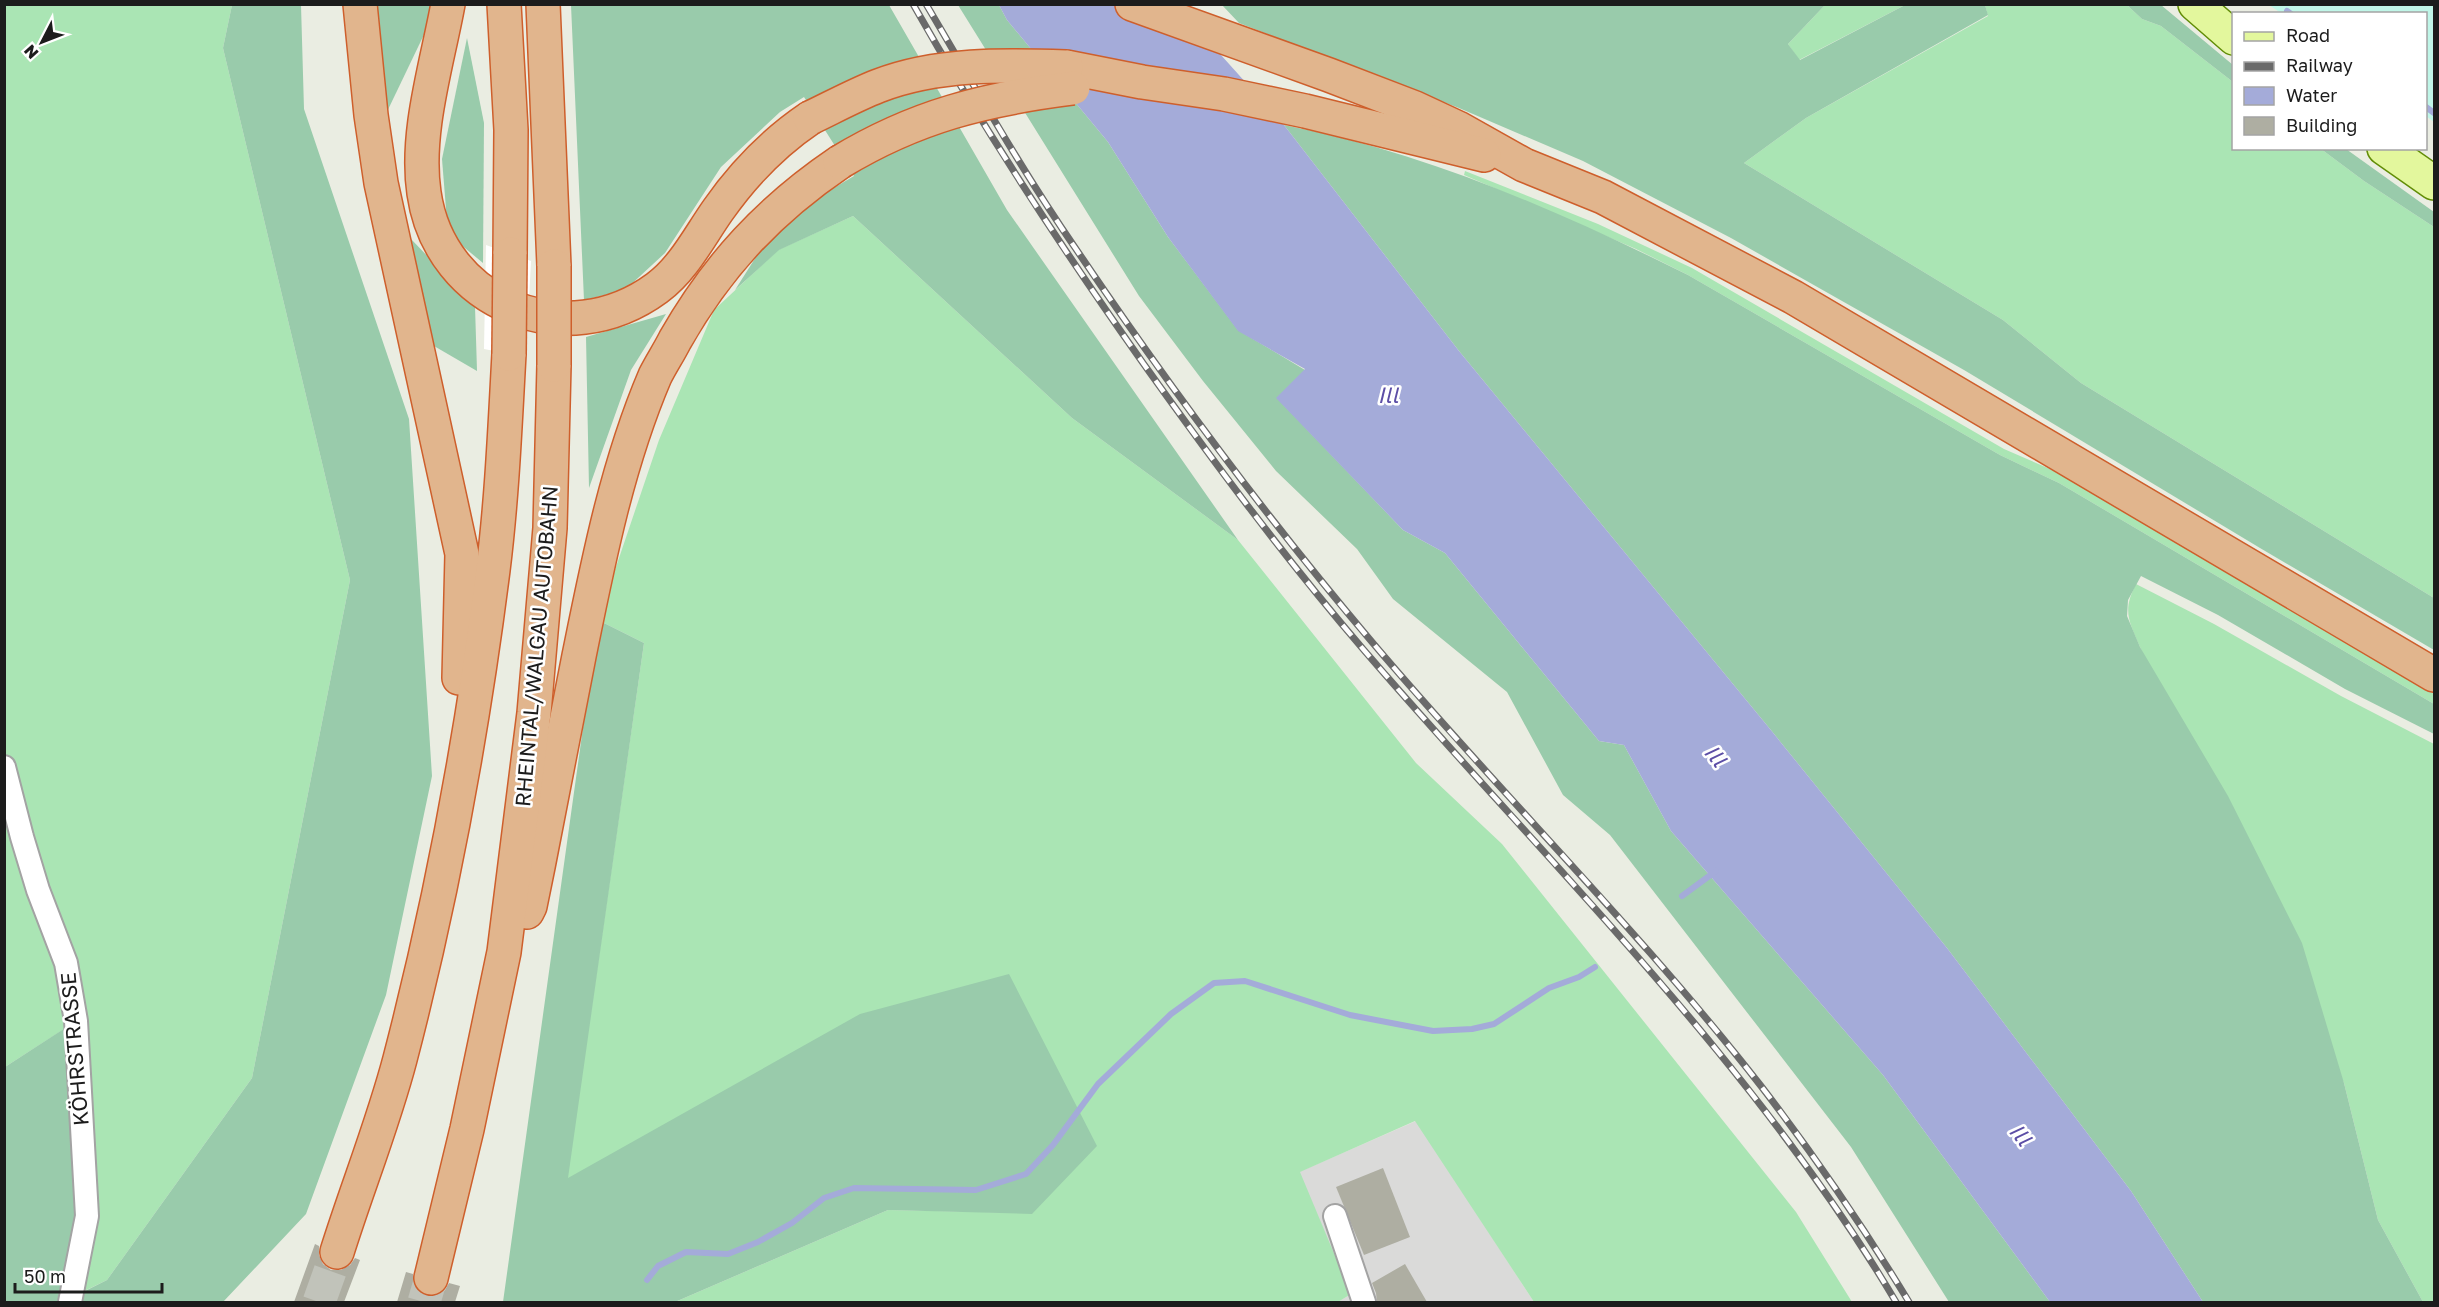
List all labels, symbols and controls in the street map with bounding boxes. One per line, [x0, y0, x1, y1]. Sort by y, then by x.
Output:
north arrow [12, 12, 72, 72]
legend [2232, 12, 2427, 150]
text: Road [2286, 24, 2330, 46]
text: N [19, 41, 42, 63]
text: Railway [2286, 54, 2353, 76]
text: Water [2286, 84, 2337, 106]
text: Building [2286, 114, 2357, 136]
water label: Ill [1378, 381, 1399, 408]
street label: RHEINTAL/WALGAU AUTOBAHN [509, 484, 563, 808]
water label: Ill [1699, 738, 1734, 772]
street label: KÖHRSTRASSE [54, 971, 94, 1127]
water label: Ill [2004, 1117, 2039, 1151]
scale bar [15, 1256, 162, 1294]
text: 50 m [24, 1265, 66, 1287]

